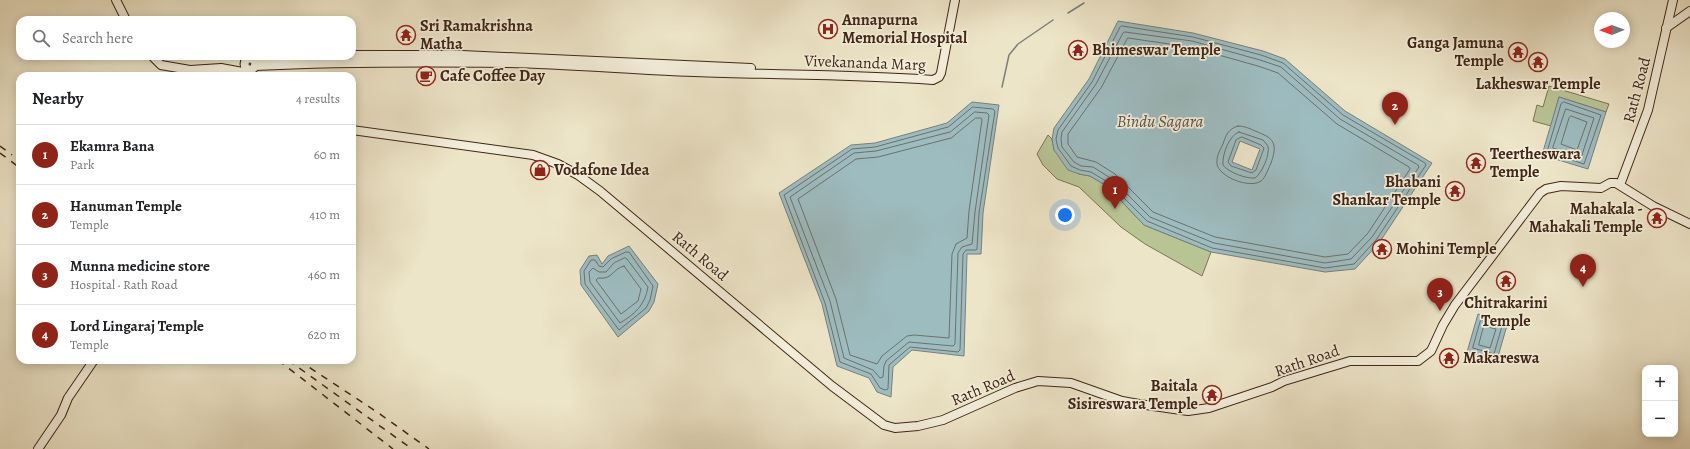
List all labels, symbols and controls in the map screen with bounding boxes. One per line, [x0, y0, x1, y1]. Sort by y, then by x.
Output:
place label: Annapurna Memorial Hospital [841, 9, 968, 49]
north arrow [1594, 12, 1630, 48]
place label: Sri Ramakrishna Matha [420, 15, 533, 55]
search box [16, 16, 356, 60]
hospital icon: Annapurna Memorial Hospital [817, 18, 839, 40]
temple icon: Sri Ramakrishna Matha [395, 24, 417, 46]
icon: search [30, 27, 52, 49]
text: Search here [62, 28, 133, 48]
place label: Ganga Jamuna Temple [1407, 32, 1504, 72]
temple icon: Bhimeswar Temple [1067, 39, 1089, 61]
place label: Bhimeswar Temple [1092, 39, 1221, 61]
temple icon: Ganga Jamuna Temple [1507, 41, 1529, 63]
street label: Vivekananda Marg [803, 50, 926, 76]
temple icon: Lakheswar Temple [1527, 51, 1549, 73]
street label: Rath Road [1618, 54, 1656, 125]
cafe icon: Cafe Coffee Day [415, 65, 437, 87]
place label: Cafe Coffee Day [440, 65, 546, 87]
place label: Lakheswar Temple [1475, 73, 1601, 95]
text: Nearby [32, 87, 83, 110]
text: 4 results [296, 90, 340, 107]
pin: 2 [1382, 92, 1408, 125]
water label: Bindu Sagara [1117, 110, 1203, 133]
text: Ekamra Bana [70, 136, 155, 156]
place label: Teertheswara Temple [1490, 143, 1581, 183]
text: 1 [43, 146, 47, 163]
text: 60 m [314, 146, 340, 163]
temple icon: Teertheswara Temple [1465, 152, 1487, 174]
text: Park [70, 156, 94, 173]
shop icon: Vodafone Idea [529, 159, 551, 181]
place label: Vodafone Idea [553, 159, 650, 181]
place label: Bhabani Shankar Temple [1333, 171, 1441, 211]
pin: 1 [1102, 176, 1128, 209]
temple icon: Bhabani Shankar Temple [1444, 180, 1466, 202]
text: Hanuman Temple [70, 196, 182, 216]
place label: Mahakala - Mahakali Temple [1529, 198, 1643, 238]
your location [1055, 205, 1075, 225]
text: 2 [42, 206, 48, 223]
text: 410 m [309, 206, 340, 223]
temple icon: Mahakala - Mahakali Temple [1646, 207, 1668, 229]
text: Temple [70, 216, 109, 233]
street label: Rath Road [667, 226, 733, 286]
temple icon: Mohini Temple [1371, 238, 1393, 260]
place label: Mohini Temple [1396, 238, 1497, 260]
pin: 4 [1570, 254, 1596, 287]
text: Munna medicine store [70, 256, 210, 276]
text: 3 [42, 266, 48, 283]
text: 460 m [308, 266, 340, 283]
temple icon: Chitrakarini Temple [1495, 270, 1517, 292]
text: Hospital · Rath Road [70, 276, 178, 293]
pin: 3 [1427, 278, 1453, 311]
place label: Chitrakarini Temple [1464, 292, 1548, 332]
text: Lord Lingaraj Temple [70, 316, 204, 336]
text: 4 [42, 326, 48, 343]
text: 620 m [307, 326, 340, 343]
text: Temple [70, 336, 109, 353]
street label: Rath Road [1272, 340, 1343, 382]
temple icon: Makareswa [1438, 347, 1460, 369]
place label: Makareswa [1463, 347, 1540, 369]
street label: Rath Road [948, 365, 1019, 411]
map controls [1642, 365, 1678, 437]
button: + [1642, 365, 1678, 401]
place label: Baitala Sisireswara Temple [1068, 375, 1198, 415]
temple icon: Baitala Sisireswara Temple [1201, 384, 1223, 406]
button: − [1642, 401, 1678, 437]

